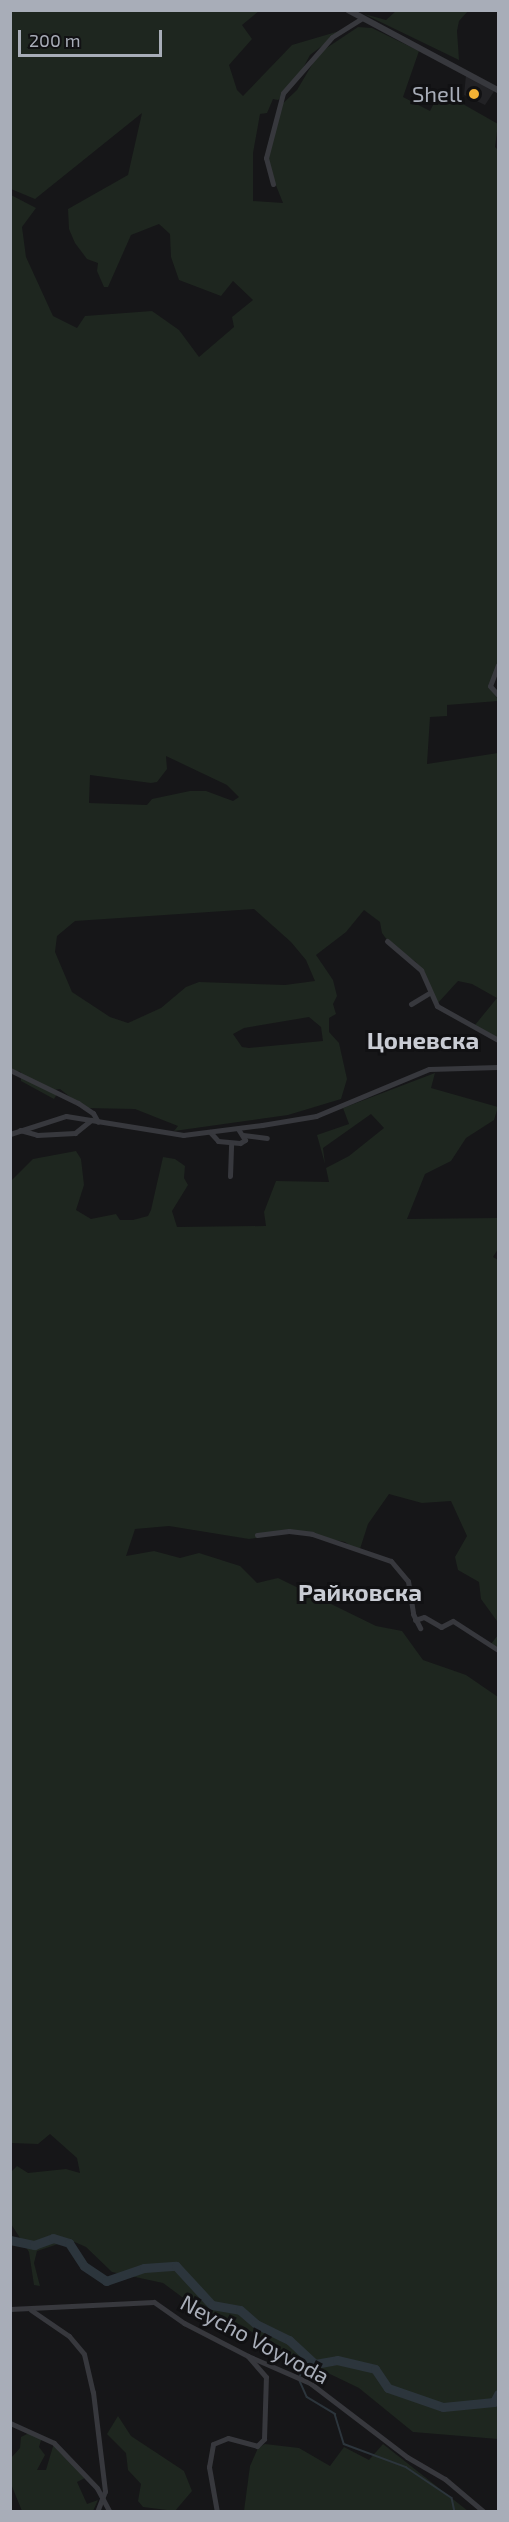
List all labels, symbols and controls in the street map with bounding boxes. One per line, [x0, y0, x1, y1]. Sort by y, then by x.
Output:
scale bar [21, 18, 165, 56]
text: 200 m [29, 29, 81, 51]
place label: Shell [412, 81, 462, 107]
marker: Shell [467, 87, 481, 101]
district label: Цоневска [367, 1026, 479, 1054]
district label: Райковска [298, 1578, 422, 1606]
street label: Neycho Voyvoda [176, 2289, 334, 2389]

